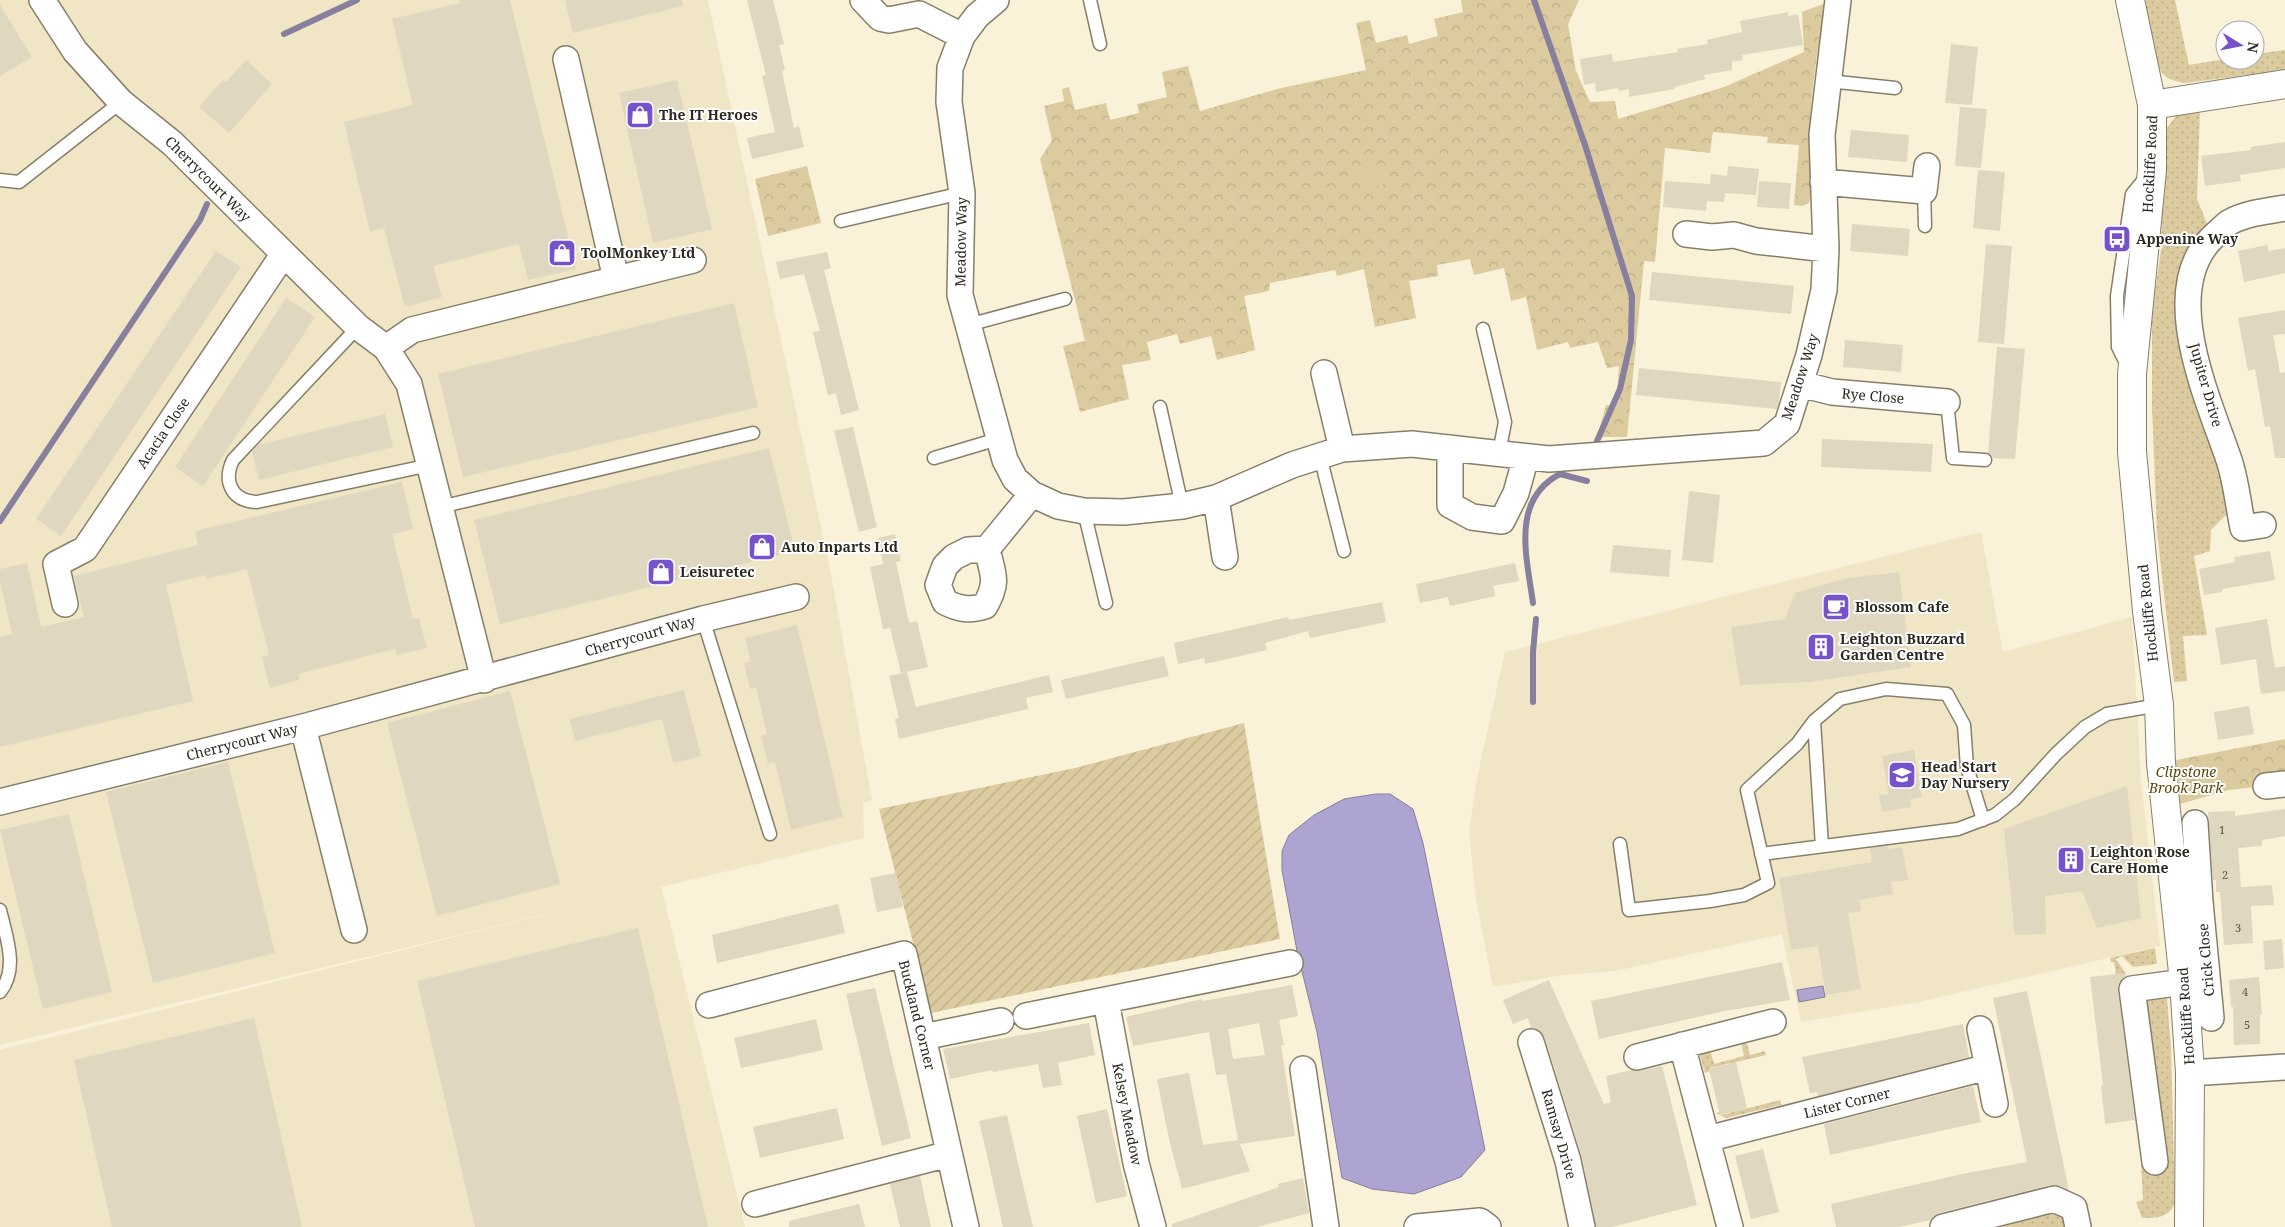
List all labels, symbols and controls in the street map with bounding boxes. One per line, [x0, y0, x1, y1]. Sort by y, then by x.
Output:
north arrow [2215, 20, 2265, 70]
text: N [2243, 40, 2264, 54]
shop icon: The IT Heroes [625, 100, 655, 130]
place label: The IT Heroes [659, 105, 758, 124]
street label: Hockliffe Road [2137, 114, 2162, 213]
street label: Cherrycourt Way [161, 132, 256, 226]
street label: Meadow Way [950, 197, 971, 287]
bus stop icon: Appenine Way [2102, 224, 2132, 254]
place label: Appenine Way [2136, 229, 2239, 248]
shop icon: ToolMonkey Ltd [547, 238, 577, 268]
place label: ToolMonkey Ltd [581, 243, 695, 262]
street label: Meadow Way [1777, 331, 1823, 423]
street label: Jupiter Drive [2185, 340, 2228, 429]
street label: Rye Close [1841, 383, 1905, 408]
street label: Acacia Close [132, 393, 193, 472]
shop icon: Auto Inparts Ltd [747, 532, 777, 562]
place label: Auto Inparts Ltd [781, 537, 898, 556]
shop icon: Leisuretec [646, 557, 676, 587]
place label: Leisuretec [680, 562, 755, 581]
street label: Hockliffe Road [2133, 563, 2162, 663]
cafe icon: Blossom Cafe [1821, 592, 1851, 622]
place label: Blossom Cafe [1855, 597, 1949, 616]
street label: Cherrycourt Way [582, 611, 697, 660]
place label: Leighton Buzzard Garden Centre [1840, 629, 1965, 664]
building icon: Leighton Buzzard Garden Centre [1806, 632, 1836, 662]
street label: Cherrycourt Way [184, 718, 300, 765]
place label: Head Start Day Nursery [1921, 757, 2010, 792]
school or university icon: Head Start Day Nursery [1887, 760, 1917, 790]
park label: Clipstone Brook Park [2148, 762, 2224, 797]
house number: 1 [2219, 822, 2225, 837]
place label: Leighton Rose Care Home [2090, 842, 2190, 877]
building icon: Leighton Rose Care Home [2056, 845, 2086, 875]
house number: 2 [2222, 867, 2228, 882]
house number: 3 [2235, 920, 2241, 935]
street label: Crick Close [2193, 923, 2218, 997]
street label: Buckland Corner [895, 958, 940, 1072]
street label: Hockliffe Road [2173, 966, 2198, 1066]
house number: 4 [2242, 984, 2248, 999]
house number: 5 [2244, 1017, 2250, 1032]
street label: Kelsey Meadow [1108, 1061, 1147, 1168]
street label: Lister Corner [1802, 1082, 1893, 1122]
street label: Ramsay Drive [1538, 1087, 1581, 1181]

